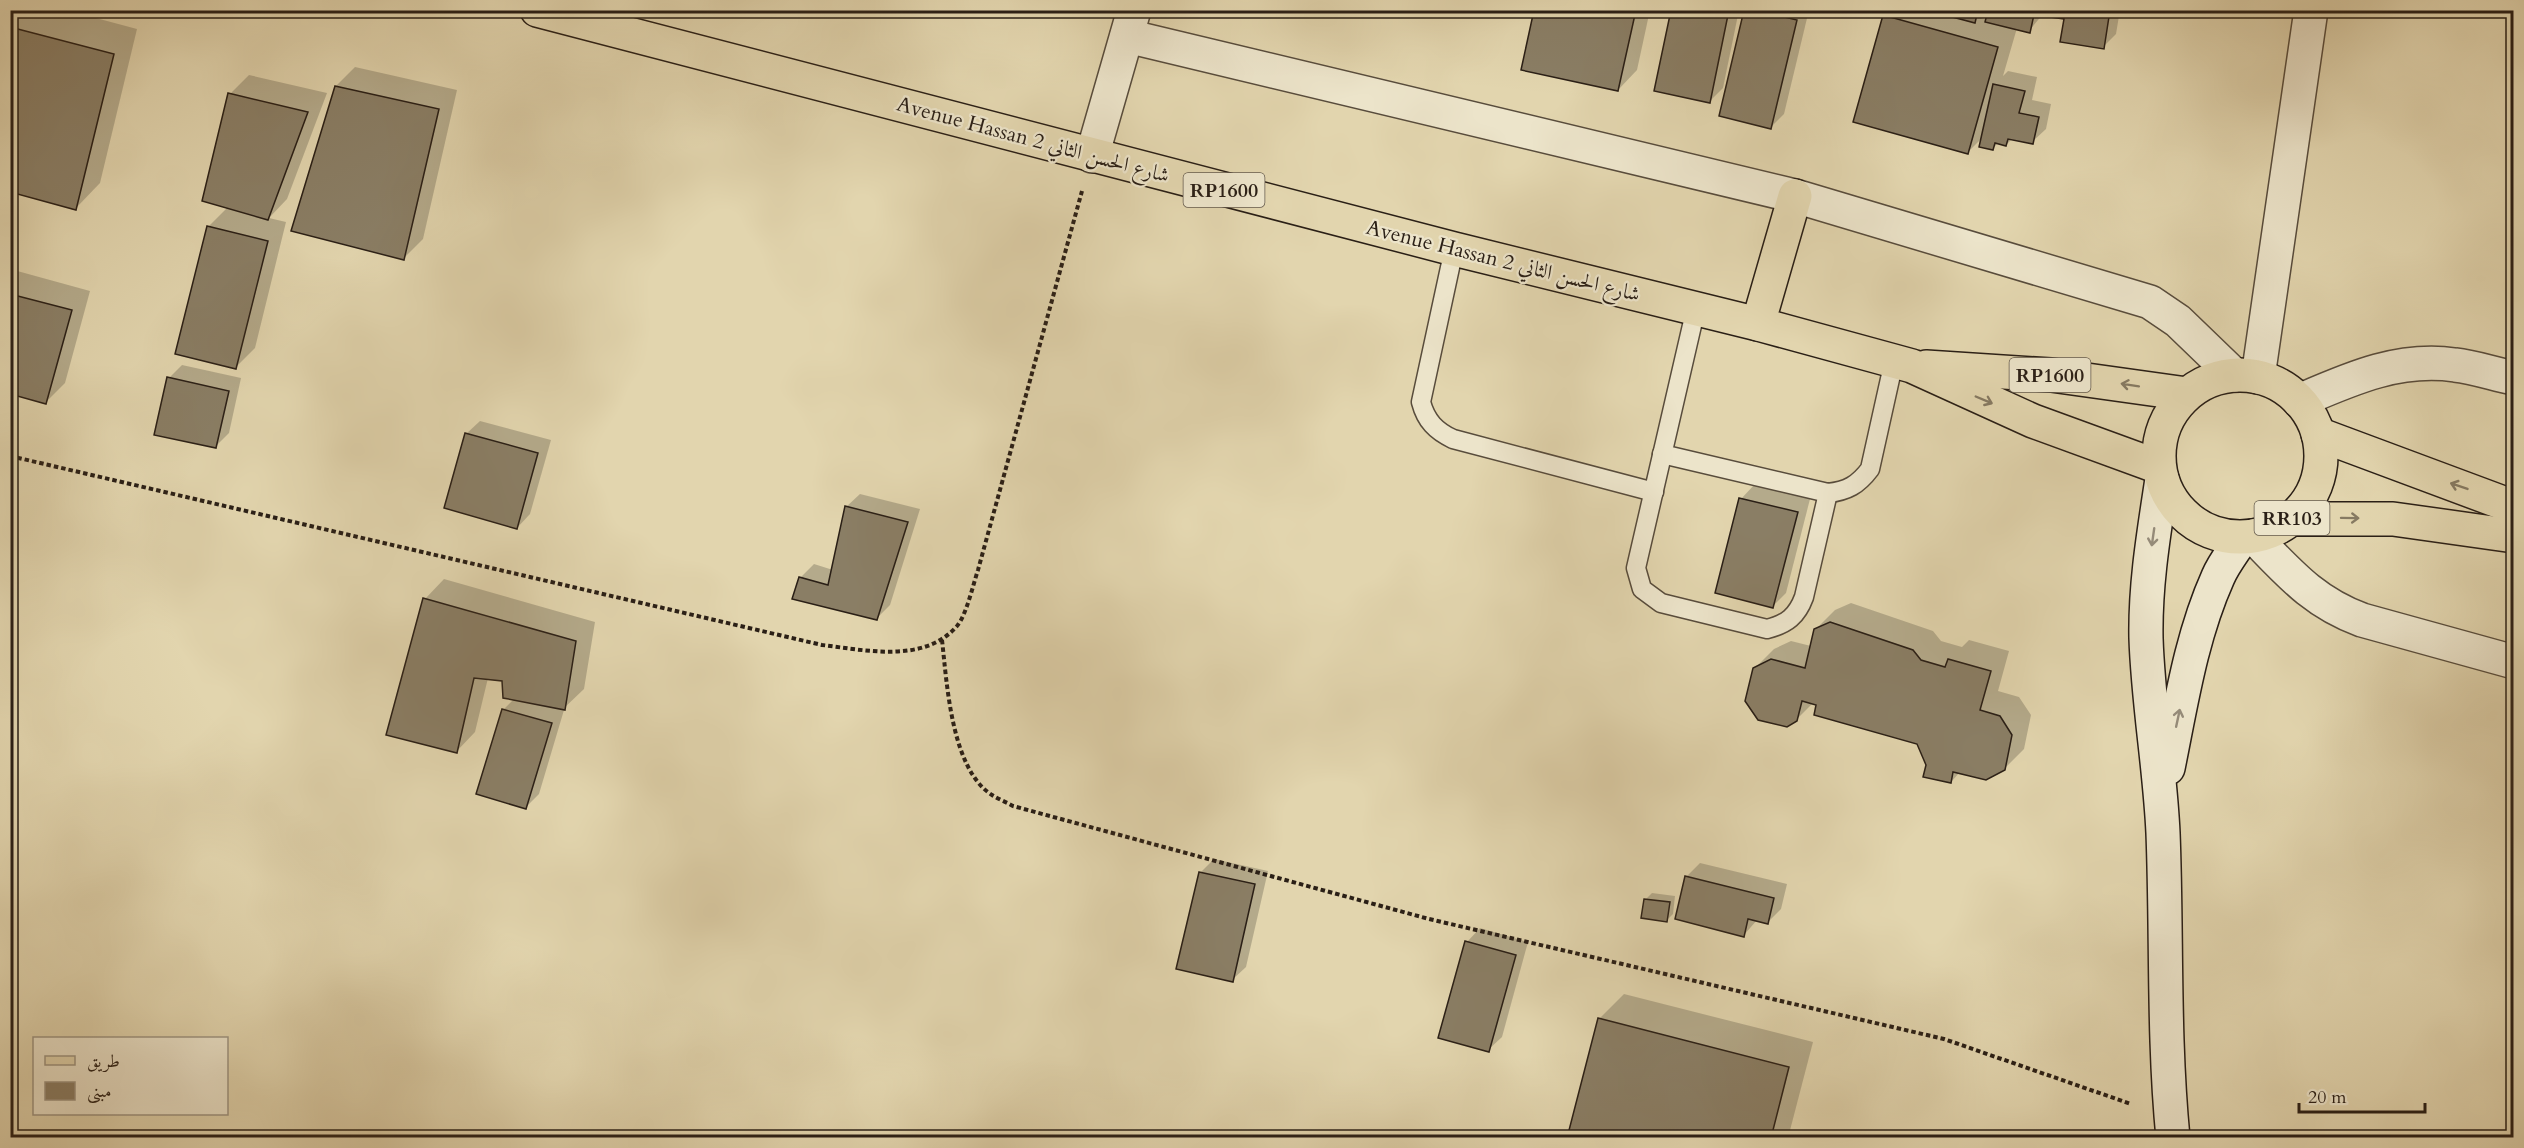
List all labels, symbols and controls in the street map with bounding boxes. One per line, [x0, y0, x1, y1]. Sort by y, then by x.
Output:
street label: Avenue Hassan 2 شارع الحسن الثاني [893, 90, 1173, 193]
road number: RP1600 [1184, 173, 1264, 207]
street label: Avenue Hassan 2 شارع الحسن الثاني [1362, 213, 1643, 312]
road number: RP1600 [2010, 358, 2090, 392]
one-way arrow [2120, 379, 2140, 390]
one-way arrow [1975, 395, 1993, 406]
one-way arrow [2450, 479, 2469, 490]
road number: RR103 [2254, 501, 2330, 535]
one-way arrow [2340, 512, 2360, 524]
one-way arrow [2148, 527, 2159, 546]
one-way arrow [2173, 709, 2185, 728]
legend [33, 1037, 228, 1115]
text: طريق [87, 1049, 120, 1074]
scale bar [2299, 1076, 2425, 1114]
text: مبنى [87, 1079, 112, 1104]
text: 20 m [2308, 1085, 2347, 1110]

